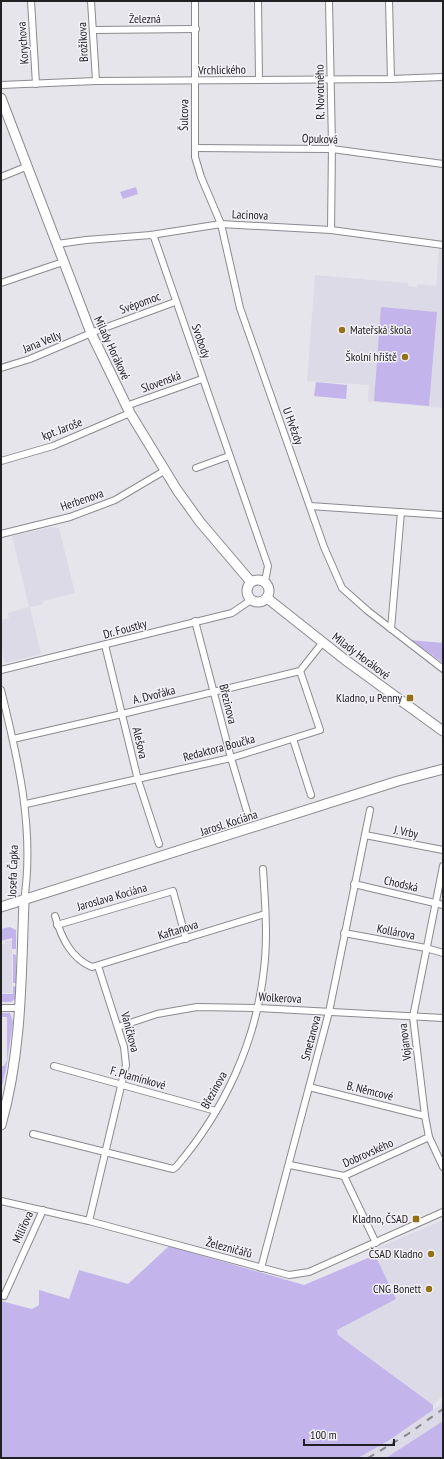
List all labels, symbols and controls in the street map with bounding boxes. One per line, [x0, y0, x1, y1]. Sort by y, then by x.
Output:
street label: Železná [129, 11, 161, 26]
street label: Korychova [14, 21, 31, 65]
street label: Brožíkova [74, 21, 91, 62]
street label: Vrchlického [197, 62, 246, 77]
street label: R. Novotného [312, 64, 327, 120]
street label: Šulcova [176, 99, 191, 131]
street label: Opuková [302, 130, 339, 147]
street label: Lacinova [232, 206, 269, 223]
street label: Svépomoc [117, 288, 163, 317]
street label: Milady Horákové [91, 314, 134, 382]
street label: Svobody [189, 322, 214, 360]
place label: Mateřská škola [350, 322, 412, 337]
marker: Mateřská škola [337, 325, 347, 335]
street label: Jana Velly [20, 327, 64, 356]
place label: Školní hřiště [346, 349, 397, 364]
marker: Školní hřiště [400, 352, 410, 362]
street label: Slovenská [139, 367, 183, 396]
street label: U Hvězdy [280, 405, 307, 447]
street label: kpt. Jaroše [39, 414, 84, 443]
street label: Herbenova [58, 485, 106, 514]
street label: Dr. Foustky [101, 615, 149, 642]
street label: Milady Horákové [329, 629, 393, 682]
street label: A. Dvořáka [131, 682, 177, 707]
street label: Březinova [216, 682, 241, 726]
place label: Kladno, u Penny [336, 690, 402, 705]
marker: Kladno, u Penny [405, 693, 415, 703]
street label: Alešova [130, 726, 151, 760]
street label: Redaktora Boučka [181, 731, 257, 764]
street label: Jarosl. Kociána [197, 806, 260, 839]
street label: J. Vrby [392, 822, 420, 841]
street label: Josefa Čapka [4, 844, 21, 898]
street label: Chodská [383, 872, 420, 895]
street label: Jaroslava Kociána [74, 879, 149, 914]
street label: Kaftanova [156, 916, 200, 943]
street label: Kollárova [376, 920, 417, 943]
street label: Wolkerova [258, 989, 302, 1006]
street label: Vaníčkova [118, 1009, 143, 1054]
street label: Smetanova [297, 1014, 324, 1062]
street label: Vojanova [395, 1022, 414, 1062]
street label: F. Plamínkové [109, 1062, 168, 1093]
street label: Březinova [197, 1068, 230, 1111]
street label: B. Němcové [345, 1077, 395, 1104]
street label: Dobrovského [340, 1135, 395, 1170]
street label: Milířova [9, 1208, 36, 1245]
place label: Kladno, ČSAD [352, 1211, 408, 1226]
marker: Kladno, ČSAD [411, 1214, 421, 1224]
street label: Železničářů [204, 1234, 254, 1261]
place label: ČSAD Kladno [369, 1246, 423, 1261]
marker: ČSAD Kladno [426, 1249, 436, 1259]
place label: CNG Bonett [373, 1281, 422, 1296]
marker: CNG Bonett [424, 1284, 434, 1294]
scale bar [304, 1421, 394, 1447]
text: 100 m [310, 1427, 337, 1442]

